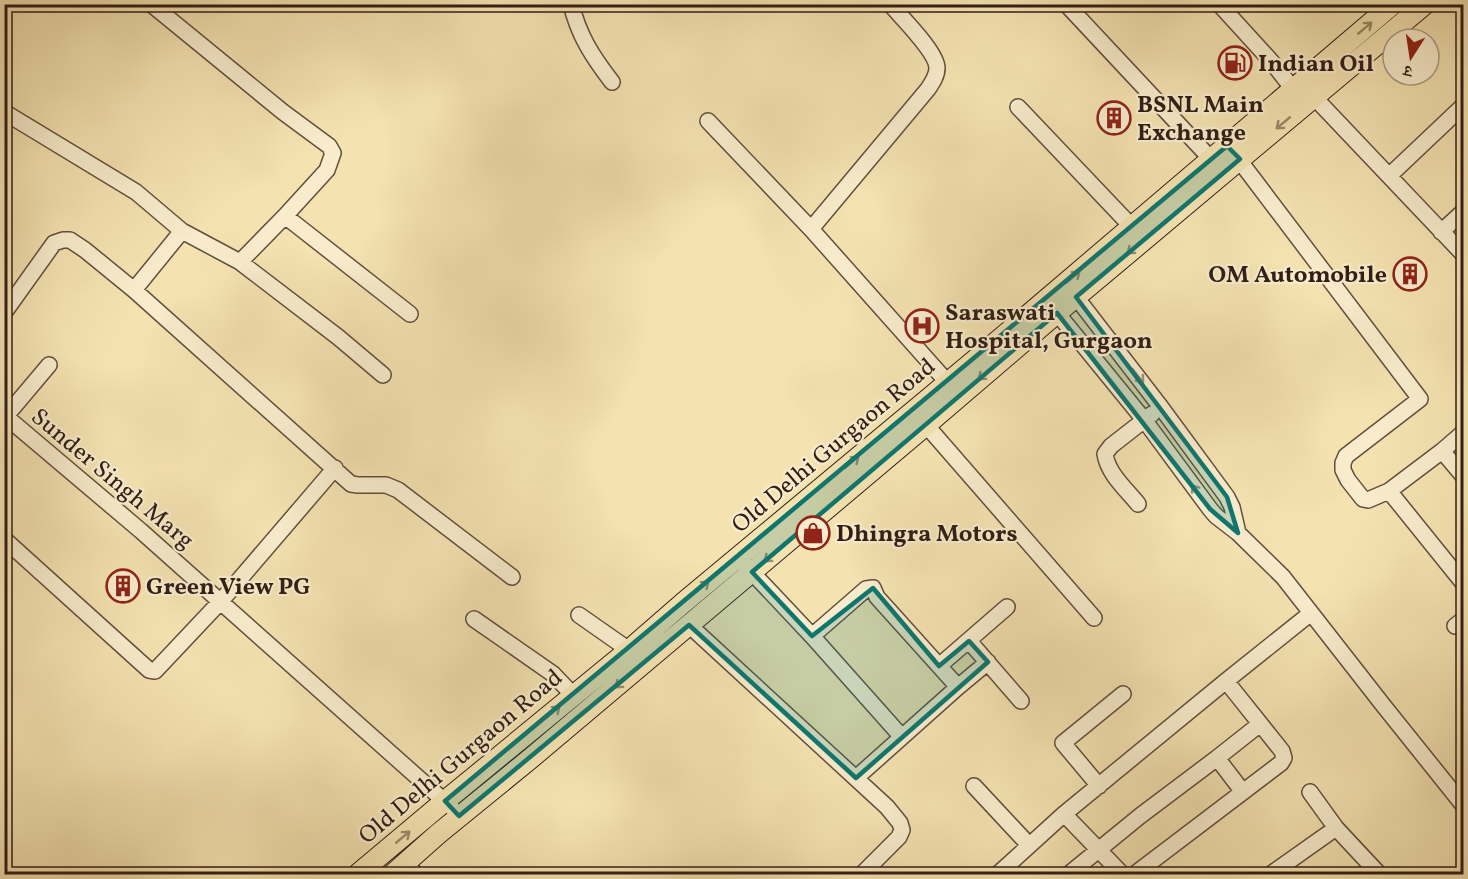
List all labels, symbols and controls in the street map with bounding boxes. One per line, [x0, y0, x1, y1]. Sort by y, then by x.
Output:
one-way arrow [1357, 21, 1372, 35]
north arrow [1381, 27, 1441, 87]
fuel station icon: Indian Oil [1217, 45, 1253, 81]
place label: Indian Oil [1258, 48, 1374, 82]
text: उ [1400, 58, 1416, 82]
place label: BSNL Main Exchange [1137, 89, 1264, 151]
building icon: BSNL Main Exchange [1096, 100, 1132, 136]
one-way arrow [1275, 116, 1291, 129]
one-way arrow [1127, 241, 1142, 255]
building icon: OM Automobile [1392, 256, 1428, 292]
place label: OM Automobile [1208, 259, 1387, 293]
one-way arrow [1065, 271, 1081, 284]
place label: Saraswati Hospital, Gurgaon [945, 297, 1153, 359]
hospital icon: Saraswati Hospital, Gurgaon [904, 308, 940, 344]
street label: Old Delhi Gurgaon Road [725, 351, 944, 542]
one-way arrow [978, 367, 993, 381]
one-way arrow [1131, 368, 1144, 384]
street label: Sunder Singh Marg [23, 401, 201, 558]
one-way arrow [844, 456, 860, 469]
one-way arrow [1191, 484, 1204, 500]
shop icon: Dhingra Motors [795, 515, 831, 551]
place label: Dhingra Motors [836, 518, 1018, 552]
one-way arrow [763, 549, 779, 562]
building icon: Green View PG [105, 568, 141, 604]
place label: Green View PG [146, 571, 311, 605]
one-way arrow [694, 580, 710, 593]
street label: Old Delhi Gurgaon Road [352, 662, 571, 853]
one-way arrow [614, 675, 630, 688]
one-way arrow [545, 706, 561, 719]
one-way arrow [395, 830, 410, 844]

